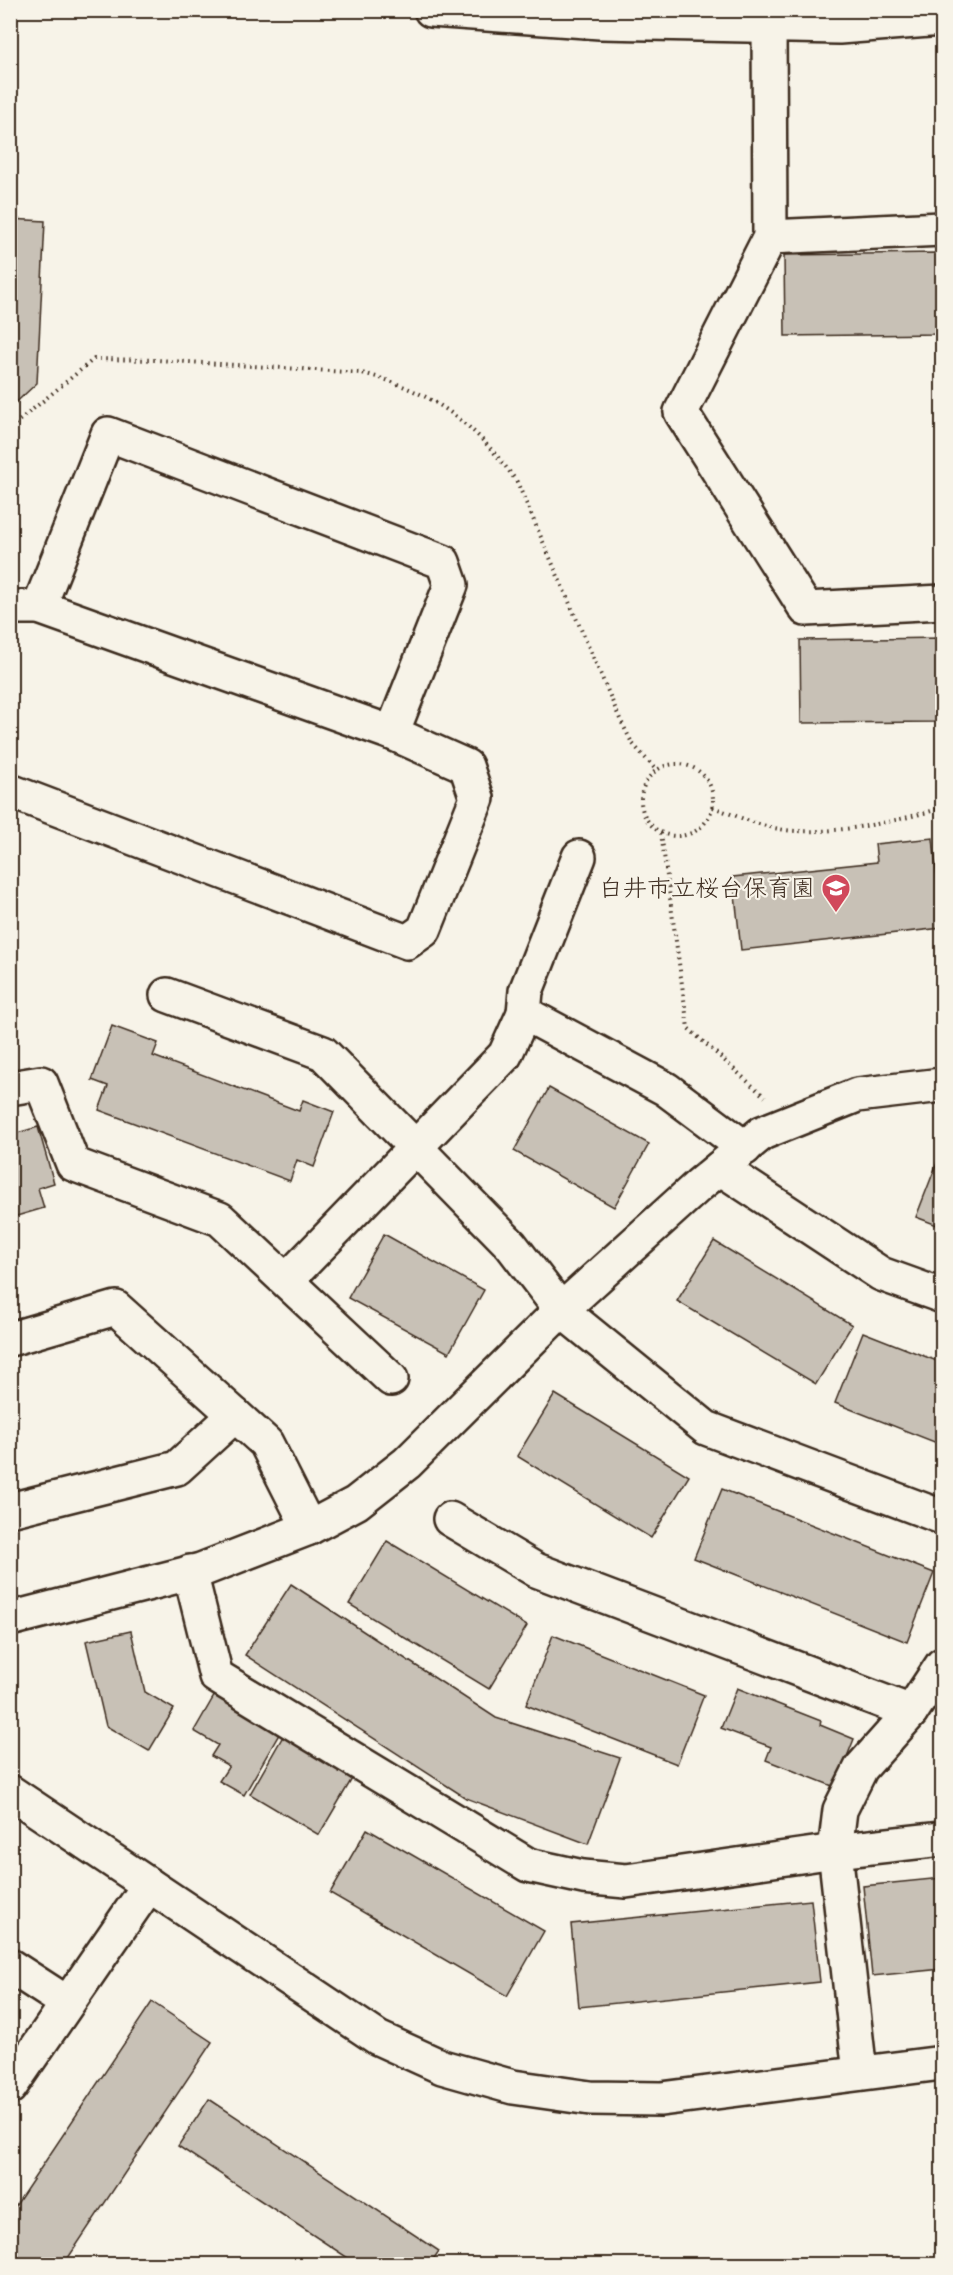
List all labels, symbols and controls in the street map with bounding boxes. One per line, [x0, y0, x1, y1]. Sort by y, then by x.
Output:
school or university icon: 白井市立桜台保育園 [820, 872, 852, 914]
place label: 白井市立桜台保育園 [599, 874, 815, 908]

